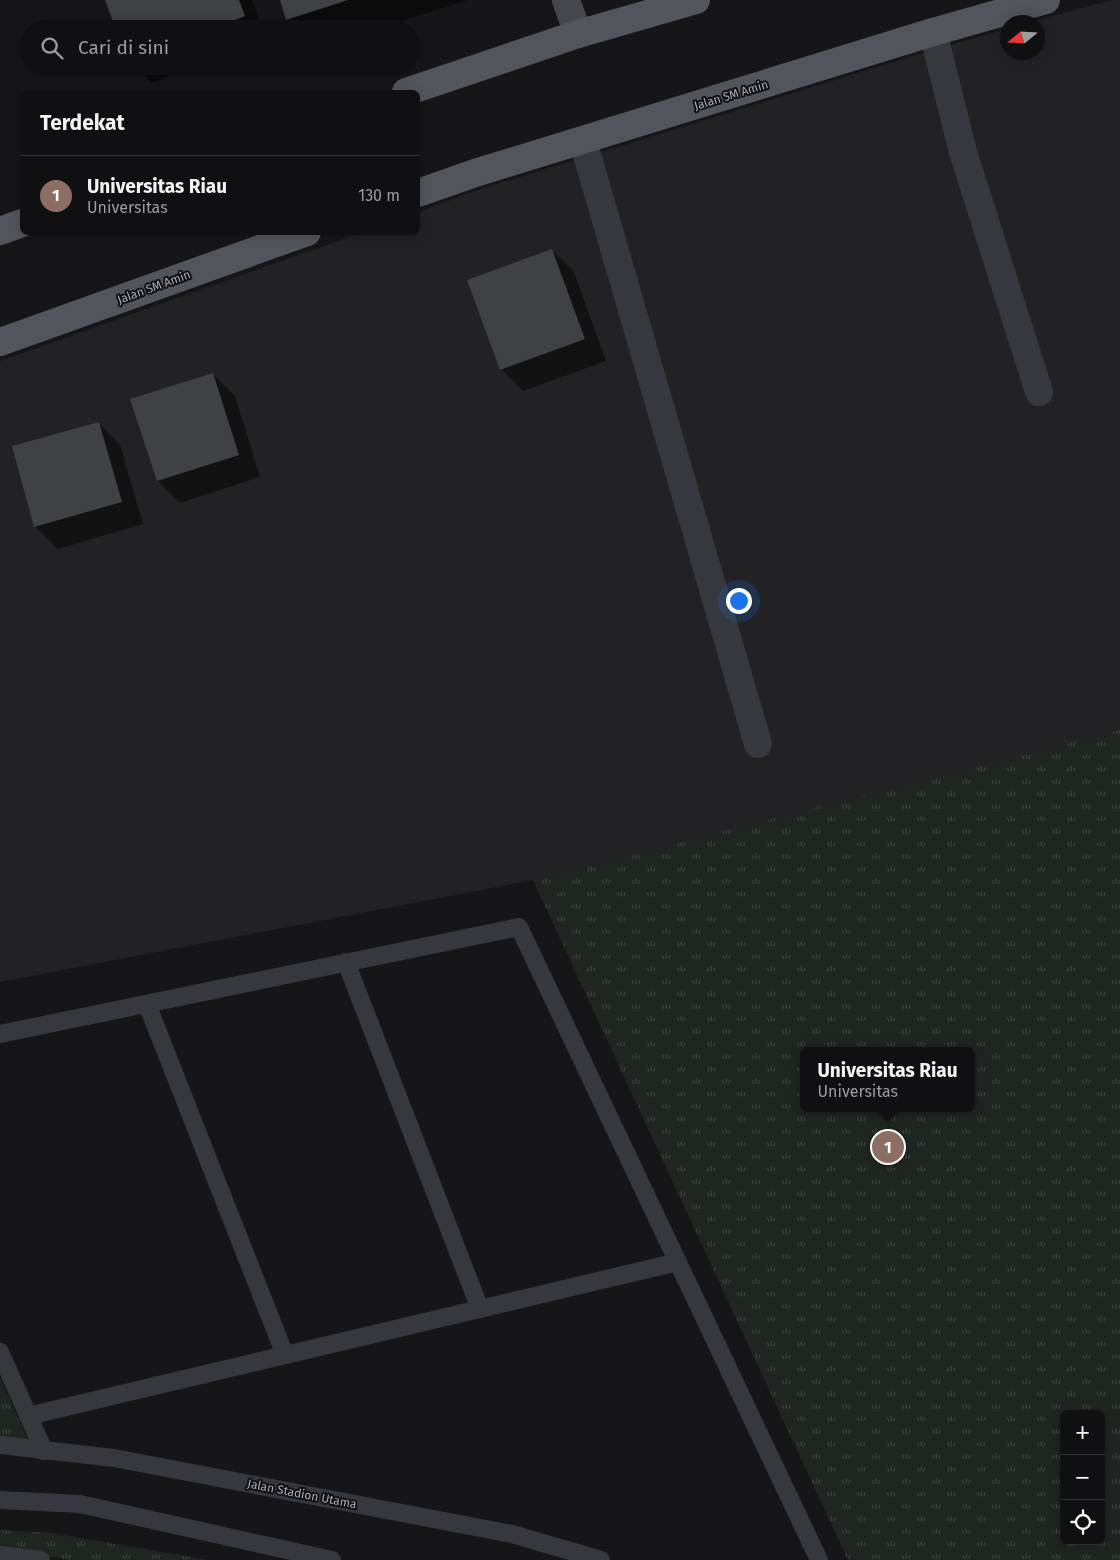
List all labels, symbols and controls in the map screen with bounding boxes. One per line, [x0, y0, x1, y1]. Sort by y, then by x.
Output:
north arrow [1000, 15, 1045, 60]
search box [20, 20, 420, 75]
icon: search [38, 34, 66, 62]
text: Cari di sini [78, 36, 169, 59]
street label: Jalan SM Amin [692, 77, 770, 113]
text: Terdekat [40, 110, 125, 136]
text: Universitas Riau [87, 175, 227, 198]
text: 1 [52, 186, 60, 205]
text: 130 m [358, 186, 400, 205]
text: Universitas [87, 198, 168, 217]
street label: Jalan SM Amin [116, 267, 192, 307]
your location [726, 588, 752, 614]
popup [800, 1047, 975, 1112]
text: Universitas Riau [817, 1059, 958, 1082]
text: Universitas [817, 1082, 898, 1101]
pin: 1 [872, 1128, 904, 1166]
map controls [1060, 1410, 1105, 1545]
button: + [1060, 1410, 1105, 1455]
button: − [1060, 1455, 1105, 1500]
street label: Jalan Stadion Utama [246, 1477, 358, 1511]
button: locate [1060, 1500, 1105, 1545]

